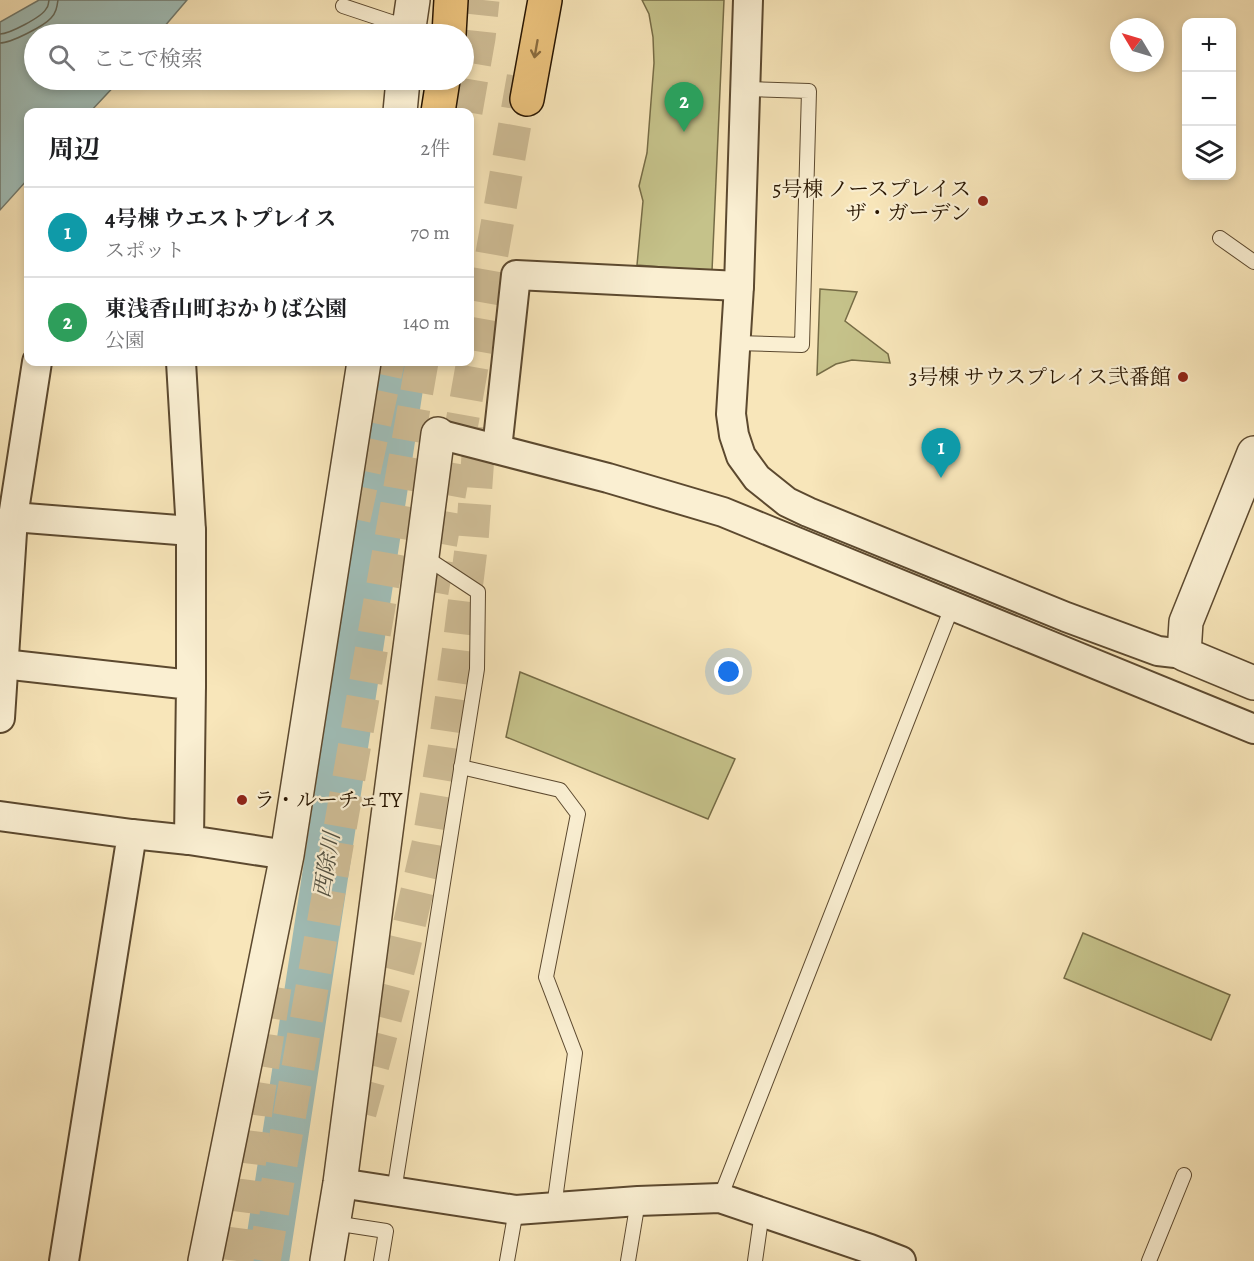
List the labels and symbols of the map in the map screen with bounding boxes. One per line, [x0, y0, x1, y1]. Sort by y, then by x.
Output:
north arrow [1110, 18, 1164, 72]
one-way arrow [530, 39, 541, 59]
pin: 2 [664, 82, 704, 132]
place label: 5号棟 ノースプレイス ザ・ガーデン [773, 175, 971, 227]
marker: 5号棟 ノースプレイス ザ・ガーデン [976, 194, 990, 208]
place label: 3号棟 サウスプレイス弐番館 [909, 363, 1171, 391]
marker: 3号棟 サウスプレイス弐番館 [1176, 370, 1190, 384]
pin: 1 [922, 428, 960, 478]
your location [714, 657, 743, 686]
place label: ラ・ルーチェTY [254, 786, 403, 814]
marker: ラ・ルーチェTY [235, 793, 249, 807]
water label: 西除川 [307, 828, 347, 900]

